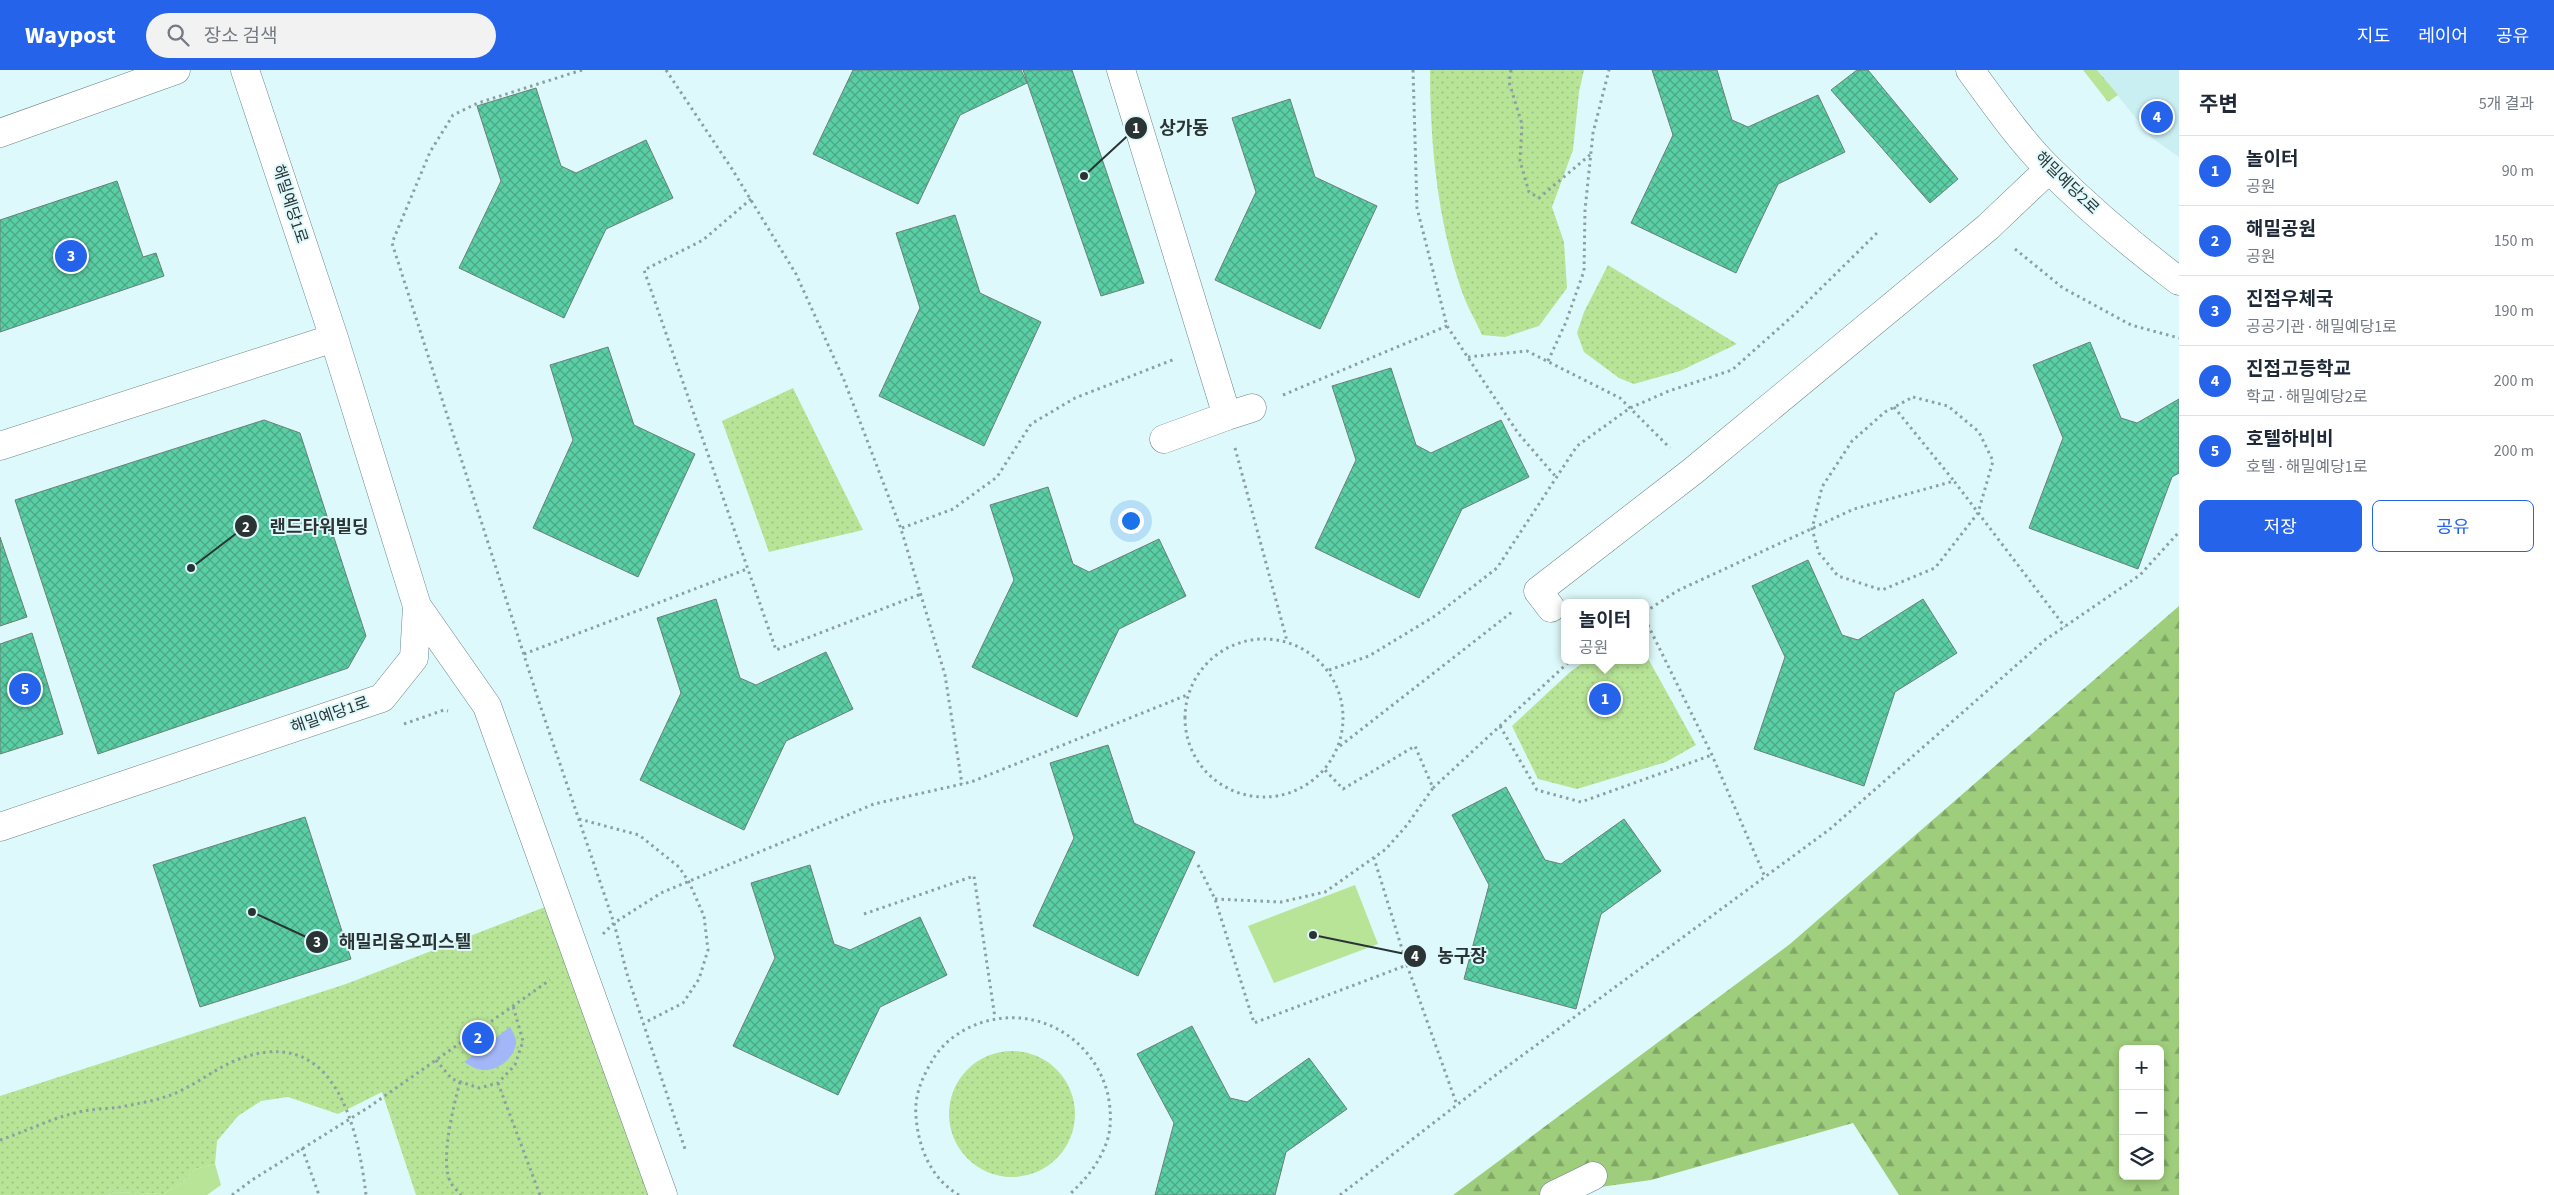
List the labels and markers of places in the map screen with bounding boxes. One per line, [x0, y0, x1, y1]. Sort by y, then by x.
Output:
pin: 4 [2141, 98, 2173, 136]
callout: 상가동 [1124, 111, 1219, 144]
pin: 3 [55, 237, 87, 275]
callout: 랜드타워빌딩 [234, 510, 378, 543]
pin: 5 [9, 670, 41, 708]
pin: 1 [1589, 680, 1621, 718]
callout: 해밀리움오피스텔 [304, 925, 482, 958]
callout: 농구장 [1403, 940, 1497, 973]
pin: 2 [462, 1019, 494, 1057]

